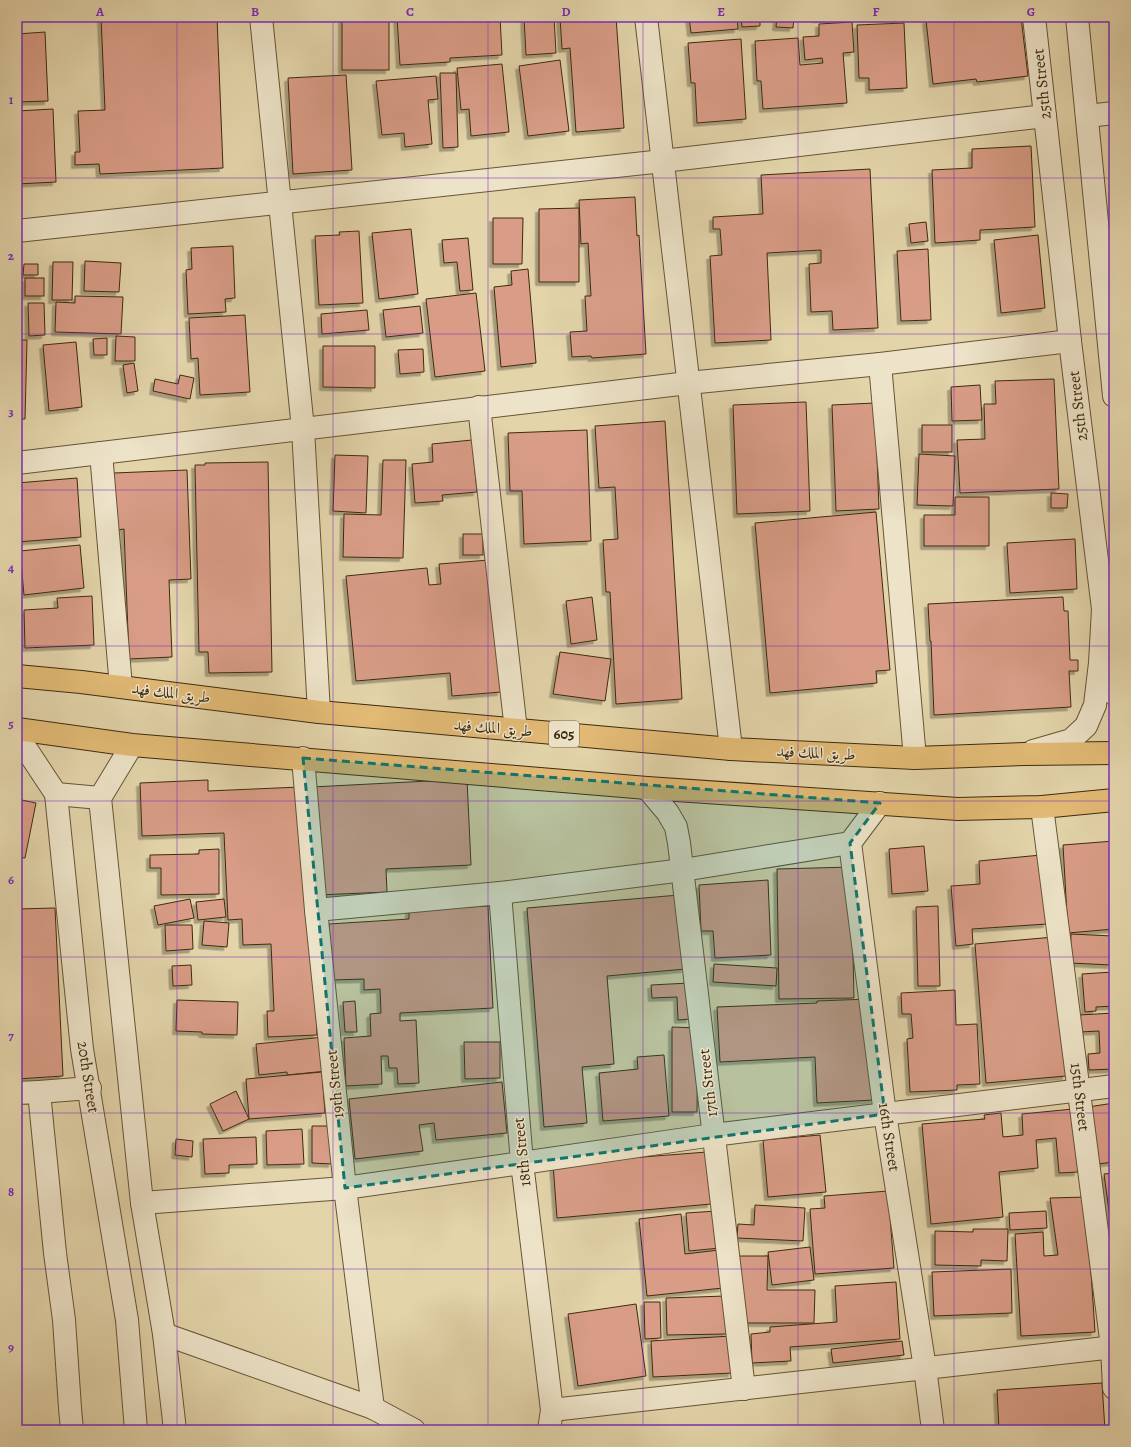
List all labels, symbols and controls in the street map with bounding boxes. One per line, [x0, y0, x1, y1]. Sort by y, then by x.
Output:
text: A [95, 3, 105, 20]
text: B [251, 3, 259, 20]
text: C [406, 3, 414, 20]
text: D [561, 3, 571, 20]
text: E [717, 3, 725, 20]
text: F [873, 3, 880, 20]
text: G [1027, 3, 1035, 20]
street label: 25th Street [1027, 48, 1057, 120]
text: 1 [9, 91, 14, 108]
text: 2 [8, 247, 15, 264]
street label: 25th Street [1063, 370, 1093, 442]
text: 3 [8, 403, 14, 420]
text: 4 [8, 559, 14, 576]
street label: طريق الملك فهد [130, 677, 212, 709]
street label: طريق الملك فهد [452, 714, 534, 742]
text: 5 [8, 715, 14, 732]
road number: 605 [549, 721, 579, 747]
street label: طريق الملك فهد [776, 740, 856, 766]
text: 6 [8, 871, 14, 888]
text: 7 [8, 1027, 14, 1044]
street label: 20th Street [71, 1039, 105, 1115]
street label: 19th Street [320, 1048, 350, 1120]
street label: 17th Street [693, 1048, 723, 1118]
street label: 15th Street [1065, 1062, 1095, 1132]
street label: 16th Street [873, 1101, 905, 1173]
street label: 18th Street [507, 1116, 537, 1188]
text: 8 [8, 1183, 14, 1200]
text: 9 [8, 1339, 14, 1356]

